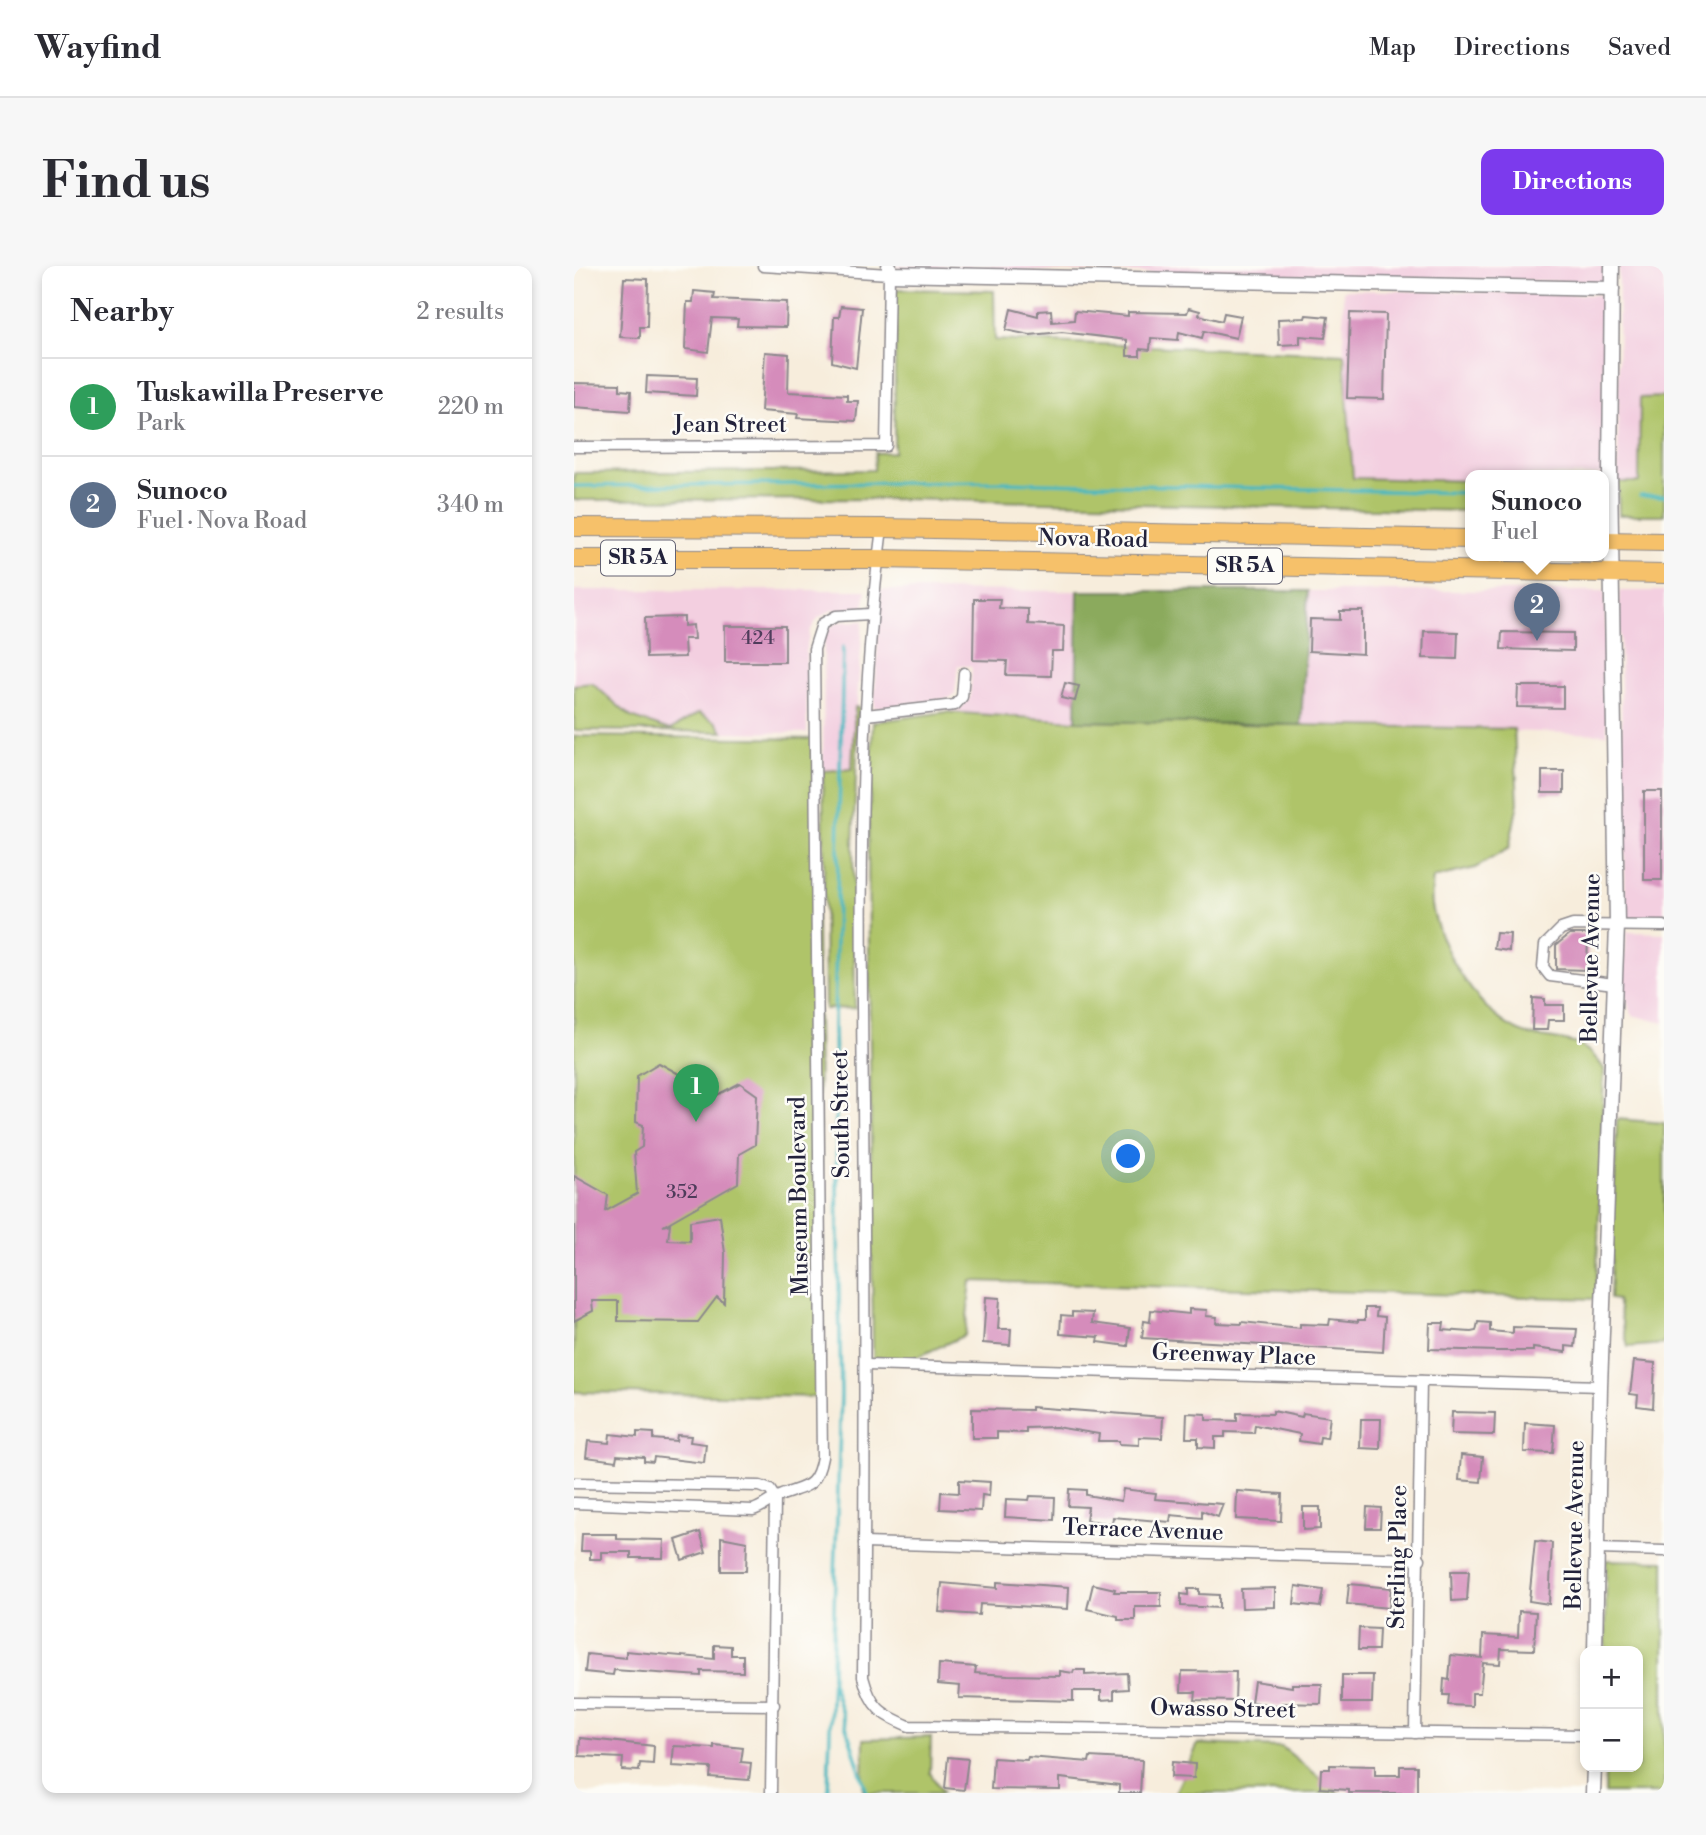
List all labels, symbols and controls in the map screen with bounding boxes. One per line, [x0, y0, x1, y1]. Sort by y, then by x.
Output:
text: Wayfind [35, 28, 162, 69]
text: Map [1369, 33, 1416, 63]
text: Directions [1454, 33, 1570, 63]
text: Saved [1608, 33, 1671, 63]
button: Directions [1481, 149, 1664, 215]
text: Find us [42, 152, 211, 213]
text: Nearby [70, 293, 174, 331]
text: 2 results [417, 298, 504, 326]
text: Tuskawilla Preserve [137, 377, 384, 409]
text: 1 [87, 393, 99, 421]
text: 220 m [438, 393, 504, 421]
text: Park [137, 409, 185, 437]
street label: Jean Street [672, 411, 787, 439]
popup [1465, 470, 1609, 561]
text: Sunoco [137, 475, 228, 507]
text: Sunoco [1492, 486, 1582, 518]
text: 2 [86, 491, 100, 519]
text: 340 m [437, 491, 504, 519]
text: Fuel · Nova Road [137, 507, 307, 535]
text: Fuel [1492, 518, 1538, 546]
street label: Nova Road [1038, 524, 1148, 554]
road number: SR 5A [601, 540, 675, 576]
road number: SR 5A [1208, 548, 1282, 584]
pin: 2 [1514, 583, 1560, 641]
house number: 424 [741, 626, 775, 650]
street label: Bellevue Avenue [1576, 873, 1606, 1044]
street label: South Street [826, 1049, 856, 1179]
pin: 1 [673, 1064, 719, 1122]
street label: Museum Boulevard [783, 1096, 815, 1296]
your location [1111, 1139, 1145, 1173]
house number: 352 [666, 1180, 698, 1204]
street label: Greenway Place [1151, 1338, 1317, 1372]
street label: Bellevue Avenue [1560, 1440, 1590, 1611]
street label: Sterling Place [1383, 1485, 1413, 1629]
street label: Terrace Avenue [1062, 1513, 1224, 1547]
map controls [1580, 1646, 1643, 1772]
button: + [1580, 1646, 1643, 1709]
street label: Owasso Street [1150, 1694, 1296, 1724]
button: − [1580, 1709, 1643, 1772]

